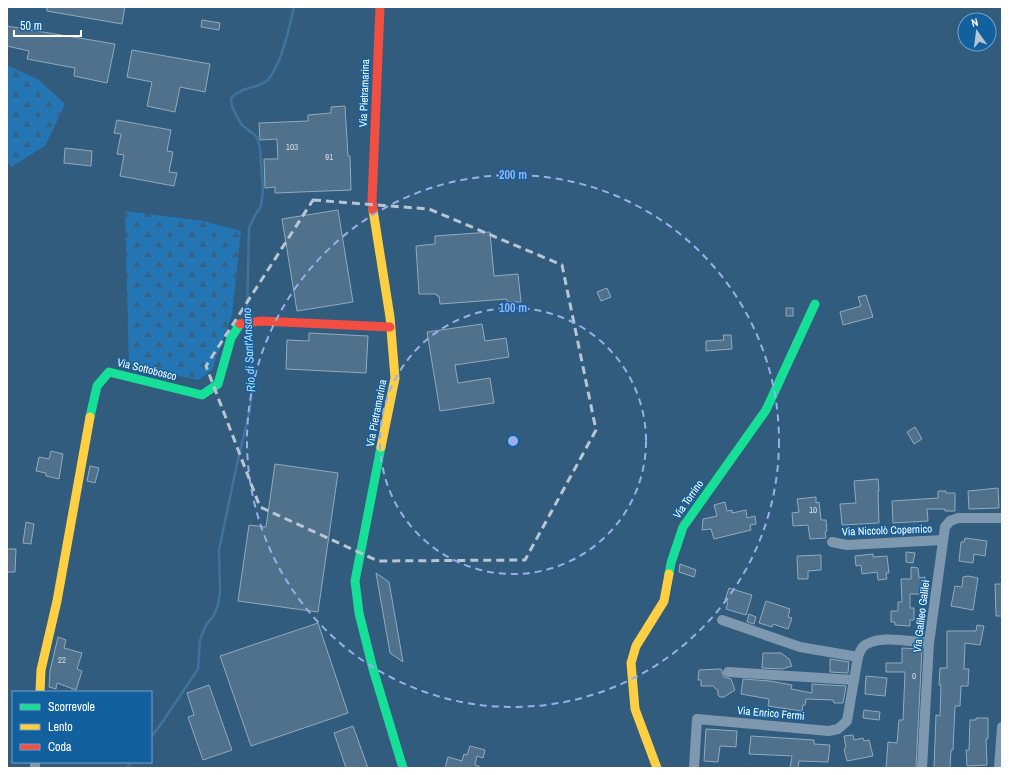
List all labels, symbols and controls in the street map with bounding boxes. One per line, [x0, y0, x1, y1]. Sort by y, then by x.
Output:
scale bar [14, 12, 81, 38]
north arrow [957, 12, 997, 52]
text: N [970, 15, 979, 30]
text: 50 m [20, 18, 42, 34]
street label: Via Pietramarina [356, 59, 372, 127]
house number: 103 [286, 141, 298, 153]
house number: 91 [325, 151, 333, 163]
text: 200 m [499, 167, 527, 183]
text: 100 m [499, 300, 527, 316]
water label: Rio di Sant'Ansano [239, 307, 259, 393]
street label: Via Sottobosco [116, 355, 178, 383]
street label: Via Pietramarina [363, 378, 389, 448]
centre of rings [506, 434, 520, 448]
street label: Via Torrino [670, 477, 706, 521]
house number: 10 [809, 504, 817, 516]
street label: Via Niccolò Copernico [842, 521, 932, 539]
street label: Via Galileo Galilei [910, 579, 932, 653]
house number: 22 [58, 654, 66, 666]
house number: 0 [912, 670, 916, 682]
legend [12, 691, 152, 763]
text: Scorrevole [48, 699, 95, 715]
street label: Via Enrico Fermi [737, 703, 805, 723]
text: Lento [48, 719, 73, 735]
text: Coda [48, 739, 72, 755]

